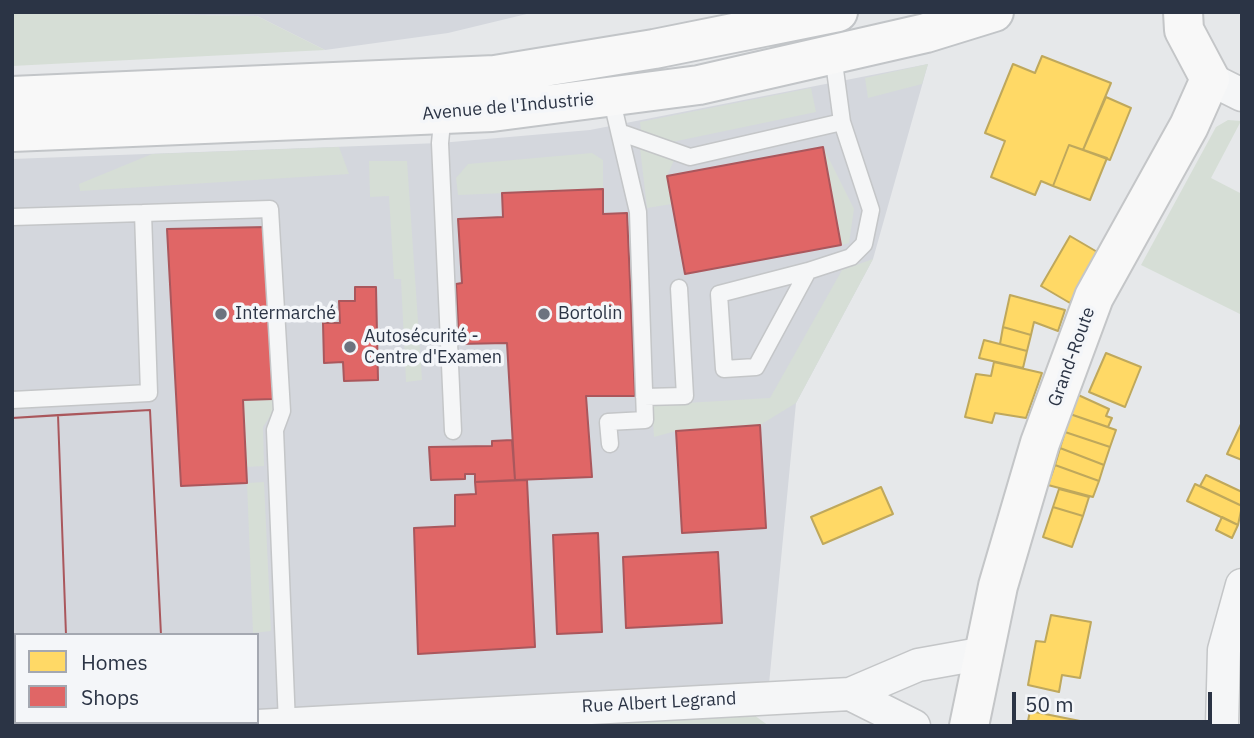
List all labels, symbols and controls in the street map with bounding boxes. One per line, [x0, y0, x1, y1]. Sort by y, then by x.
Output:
street label: Avenue de l'Industrie [421, 89, 595, 125]
place label: Intermarché [235, 303, 336, 325]
place label: Bortolin [558, 303, 622, 325]
street label: Grand-Route [1044, 304, 1100, 410]
marker: Intermarché [213, 306, 229, 322]
marker: Bortolin [536, 306, 552, 322]
place label: Autosécurité - Centre d'Examen [364, 326, 502, 368]
marker: Autosécurité - Centre d'Examen [342, 339, 358, 355]
legend [14, 633, 259, 724]
text: Homes [81, 648, 148, 676]
scale bar [1016, 678, 1216, 722]
text: Shops [81, 683, 139, 711]
street label: Rue Albert Legrand [581, 688, 737, 718]
text: 50 m [1025, 690, 1074, 718]

